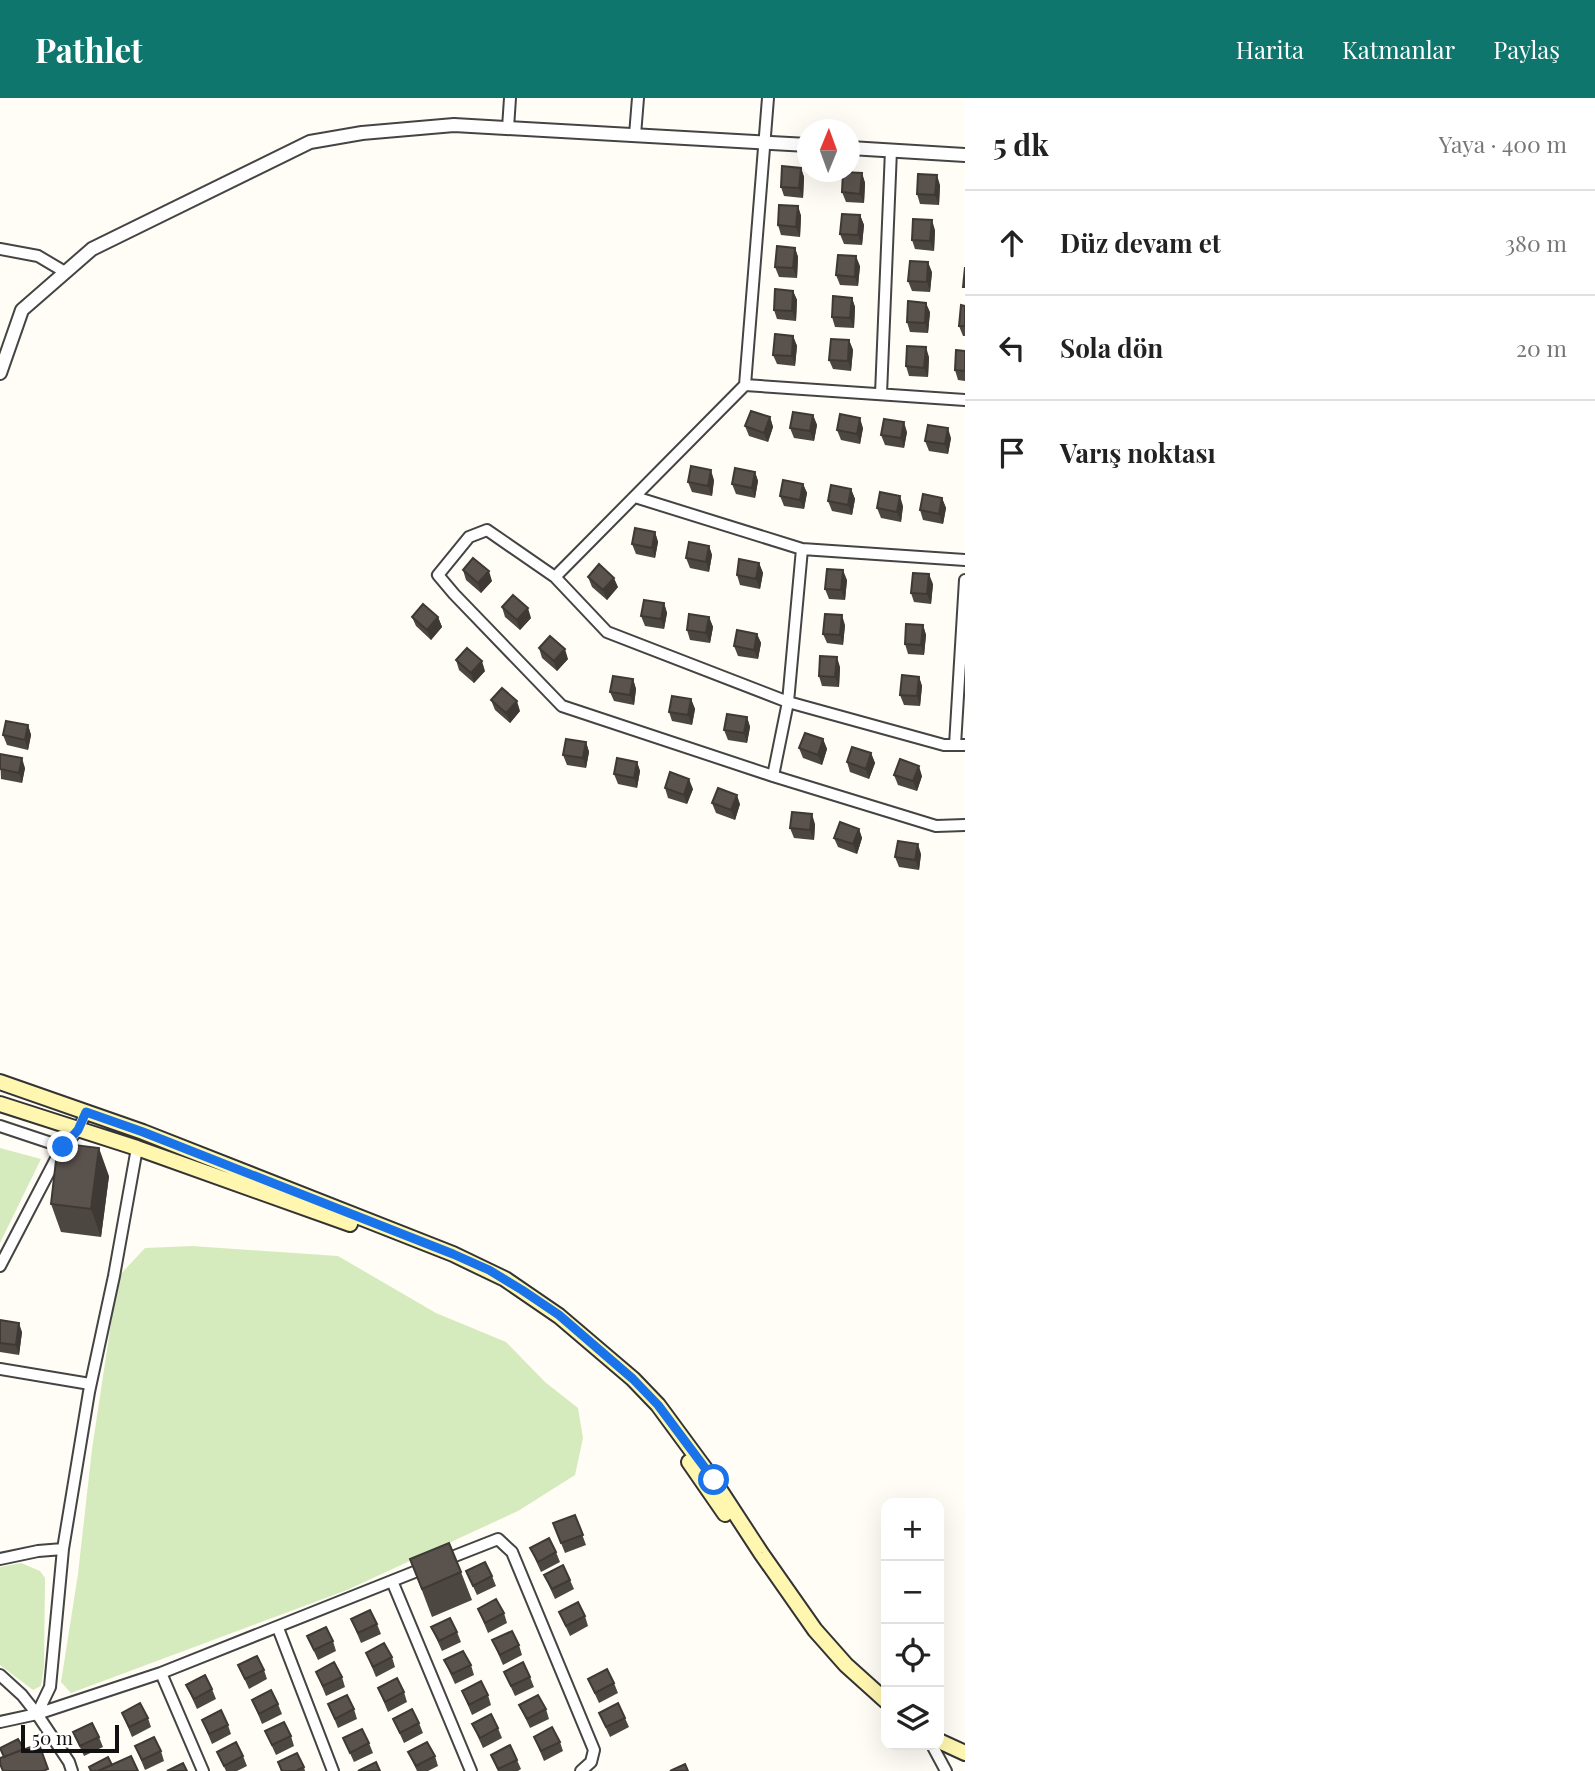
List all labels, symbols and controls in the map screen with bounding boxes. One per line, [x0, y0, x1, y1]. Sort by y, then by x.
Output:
text: Pathlet [35, 27, 143, 71]
text: Harita [1236, 33, 1304, 65]
text: Katmanlar [1342, 33, 1455, 65]
text: Paylaş [1493, 33, 1560, 65]
north arrow [797, 119, 860, 182]
text: 5 dk [993, 124, 1049, 164]
text: Yaya · 400 m [1439, 128, 1567, 159]
icon: ahead [993, 224, 1031, 262]
text: Düz devam et [1060, 225, 1221, 260]
text: 380 m [1505, 227, 1567, 258]
icon: left [993, 329, 1031, 367]
text: Sola dön [1060, 330, 1163, 365]
text: 20 m [1516, 332, 1567, 363]
icon: arrive [993, 434, 1031, 472]
text: Varış noktası [1060, 435, 1216, 470]
route end [47, 1131, 78, 1162]
route start [698, 1464, 729, 1495]
map controls [881, 1498, 944, 1750]
button: + [881, 1498, 944, 1561]
button: − [881, 1561, 944, 1624]
button: locate [881, 1624, 944, 1687]
button: layers [881, 1687, 944, 1750]
scale bar [21, 1722, 119, 1754]
text: 50 m [32, 1724, 73, 1750]

